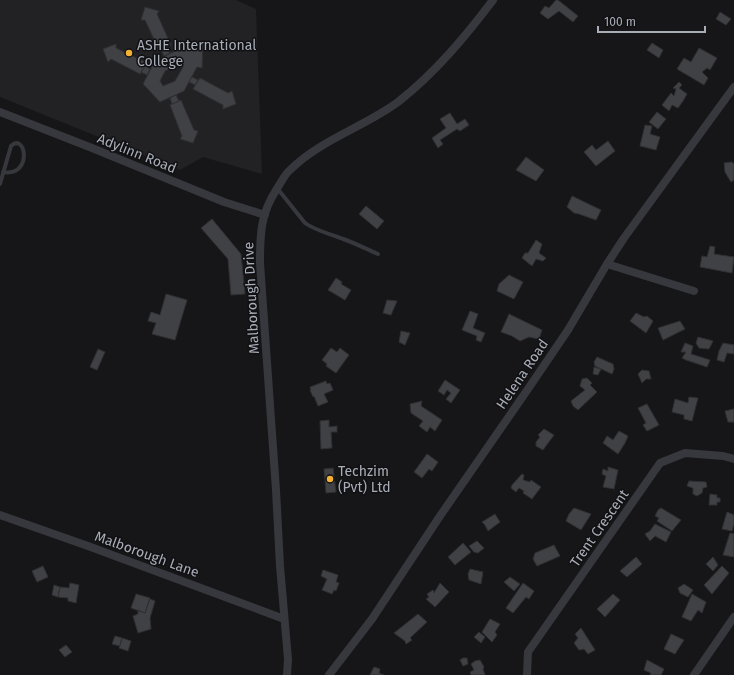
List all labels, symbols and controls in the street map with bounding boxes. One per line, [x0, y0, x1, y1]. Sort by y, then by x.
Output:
scale bar [598, 8, 705, 34]
text: 100 m [604, 15, 636, 29]
place label: ASHE International College [137, 37, 256, 70]
marker: ASHE International College [124, 48, 134, 58]
street label: Adylinn Road [95, 130, 179, 177]
street label: Malborough Drive [240, 241, 263, 354]
street label: Helena Road [493, 336, 552, 412]
place label: Techzim (Pvt) Ltd [338, 463, 391, 496]
marker: Techzim (Pvt) Ltd [325, 474, 335, 484]
street label: Trent Crescent [566, 486, 633, 570]
street label: Malborough Lane [92, 528, 201, 581]

